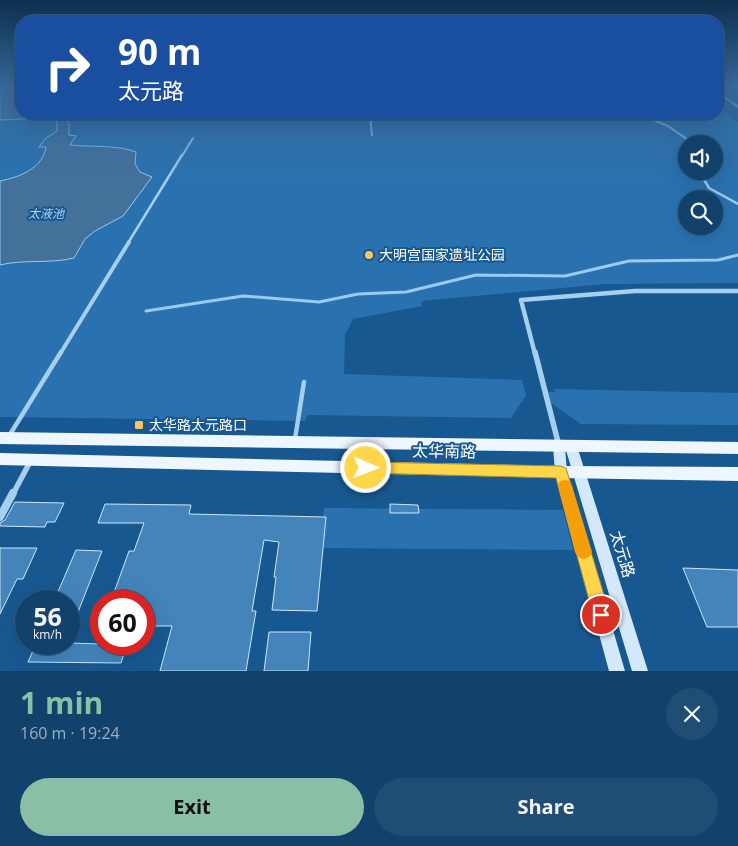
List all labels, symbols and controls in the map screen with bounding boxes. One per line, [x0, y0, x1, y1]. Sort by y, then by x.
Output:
text: 90 m [118, 28, 201, 75]
icon: right [35, 35, 100, 100]
text: 太元路 [118, 75, 184, 105]
map controls [678, 135, 723, 235]
button: sound [678, 135, 723, 180]
button: search [678, 190, 723, 235]
water label: 太液池 [28, 205, 65, 222]
place label: 大明宫国家遗址公园 [379, 245, 505, 264]
marker: 大明宫国家遗址公园 [363, 249, 375, 261]
place label: 太华路太元路口 [149, 415, 247, 434]
marker: 太华路太元路口 [133, 419, 145, 431]
street label: 太华南路 [412, 439, 476, 463]
position arrow [339, 441, 391, 493]
street label: 太元路 [605, 528, 641, 580]
speed limit sign: 60 [90, 590, 155, 655]
pin [580, 594, 622, 636]
text: 56 [33, 599, 62, 633]
icon: arrive [587, 601, 615, 629]
text: km/h [33, 626, 62, 643]
text: 1 min [20, 682, 103, 723]
button: close [666, 688, 718, 740]
text: 160 m · 19:24 [20, 722, 120, 744]
button: Exit [20, 778, 364, 836]
button: Share [374, 778, 718, 836]

